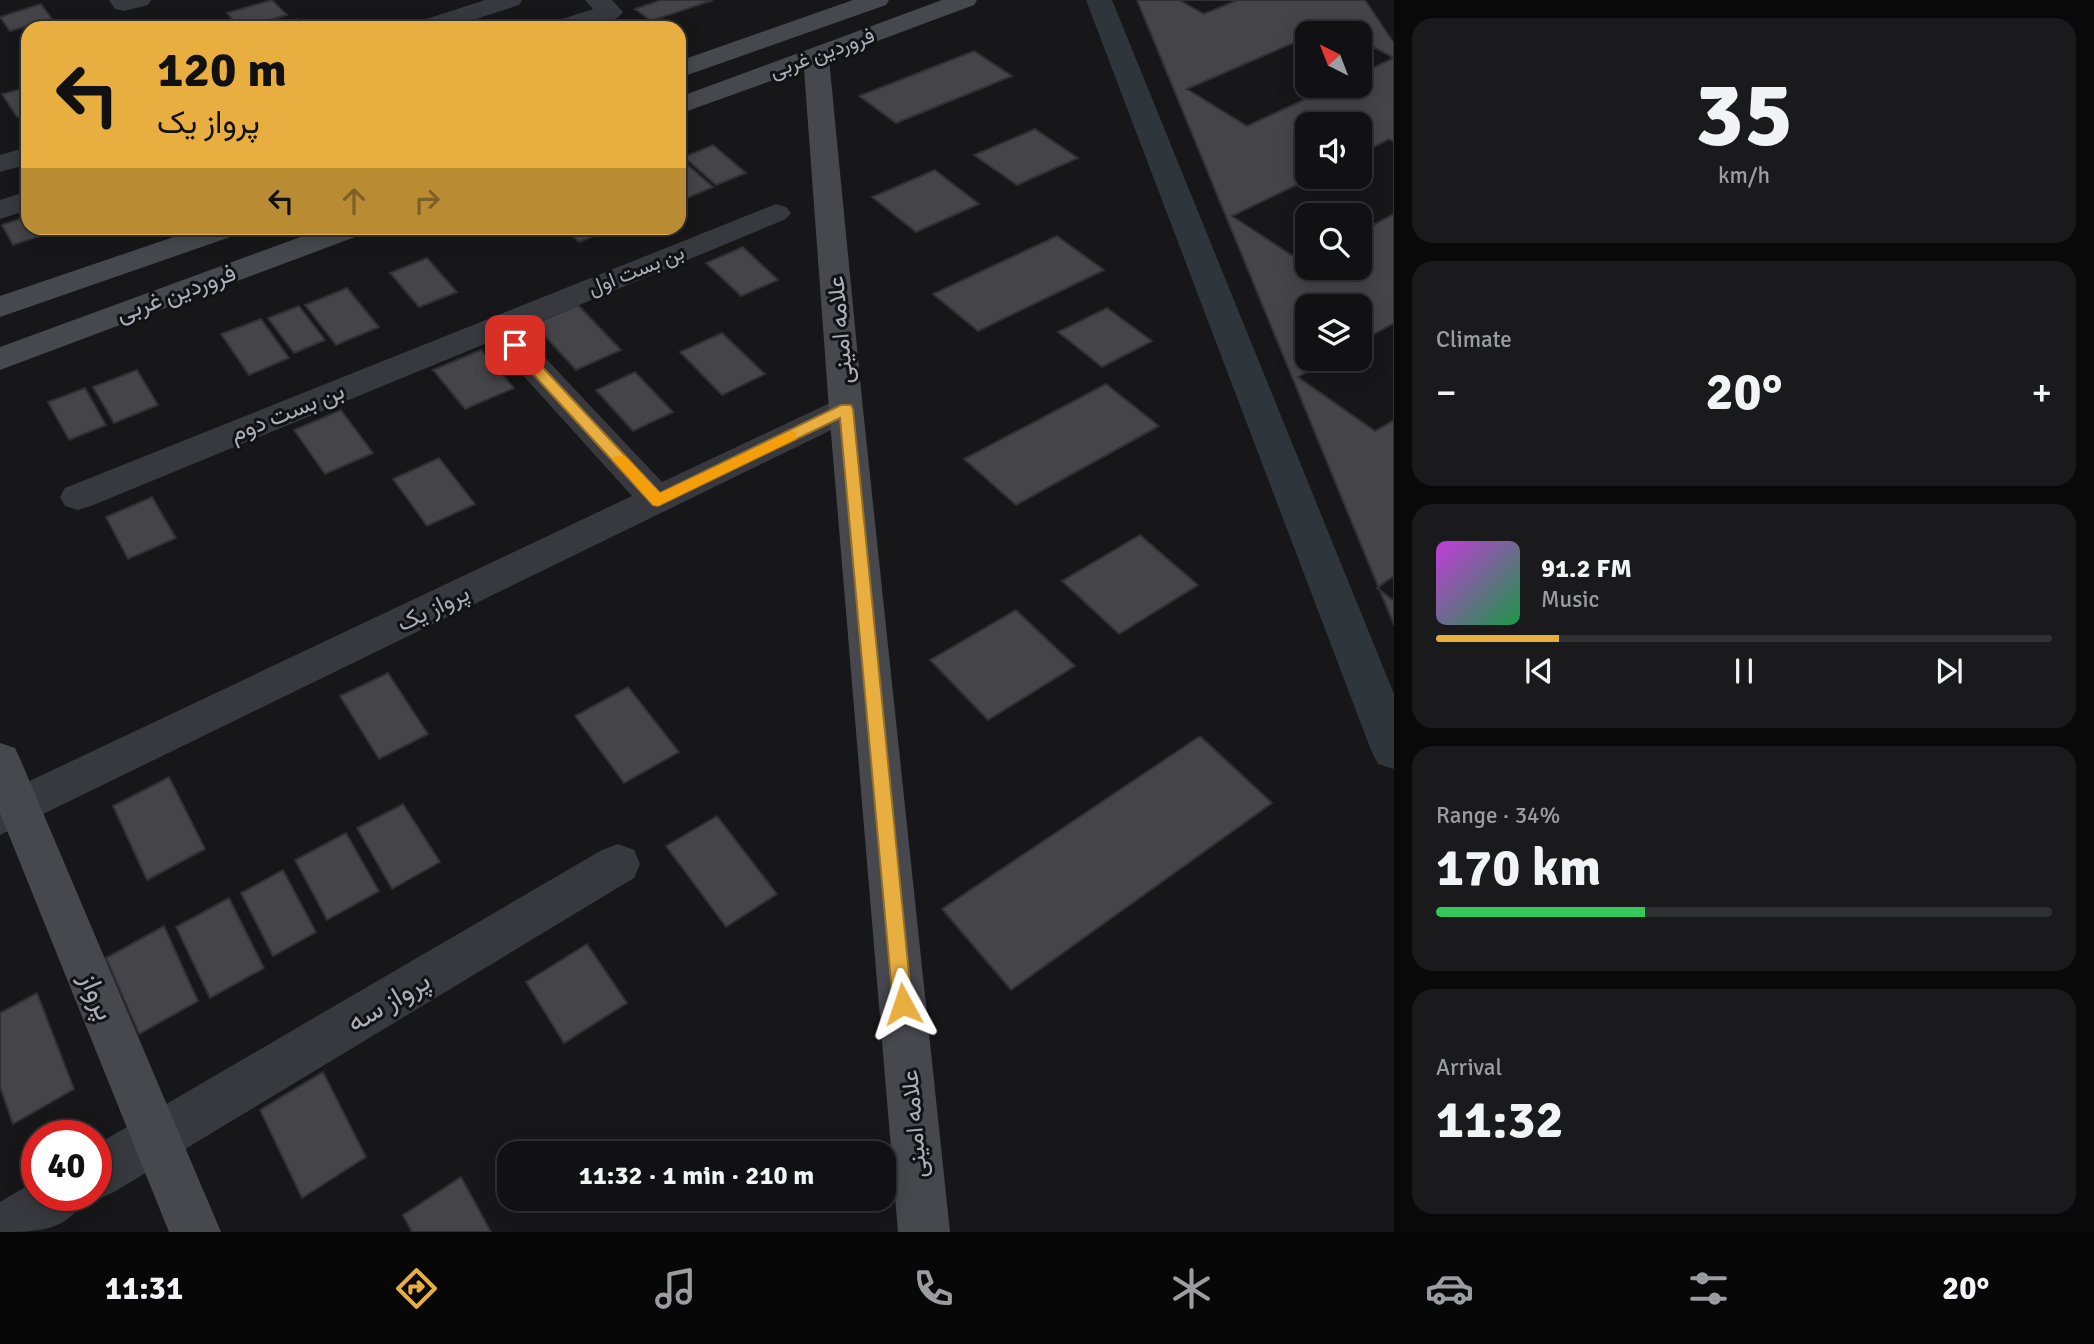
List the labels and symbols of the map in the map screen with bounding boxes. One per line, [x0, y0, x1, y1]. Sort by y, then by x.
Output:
north arrow [1295, 21, 1372, 98]
street label: فروردین غربی [766, 22, 878, 84]
street label: بن بست اول [584, 239, 688, 301]
street label: فروردین غربی [112, 257, 240, 329]
street label: علامه امینی [820, 275, 860, 385]
pin [485, 315, 545, 375]
street label: بن بست دوم [225, 375, 349, 450]
street label: پرواز یک [392, 578, 475, 639]
street label: پرواز سه [341, 964, 437, 1041]
street label: پرواز [71, 966, 122, 1026]
position arrow [866, 967, 940, 1041]
street label: علامه امینی [894, 1069, 934, 1179]
speed limit sign: 40 [21, 1120, 112, 1211]

